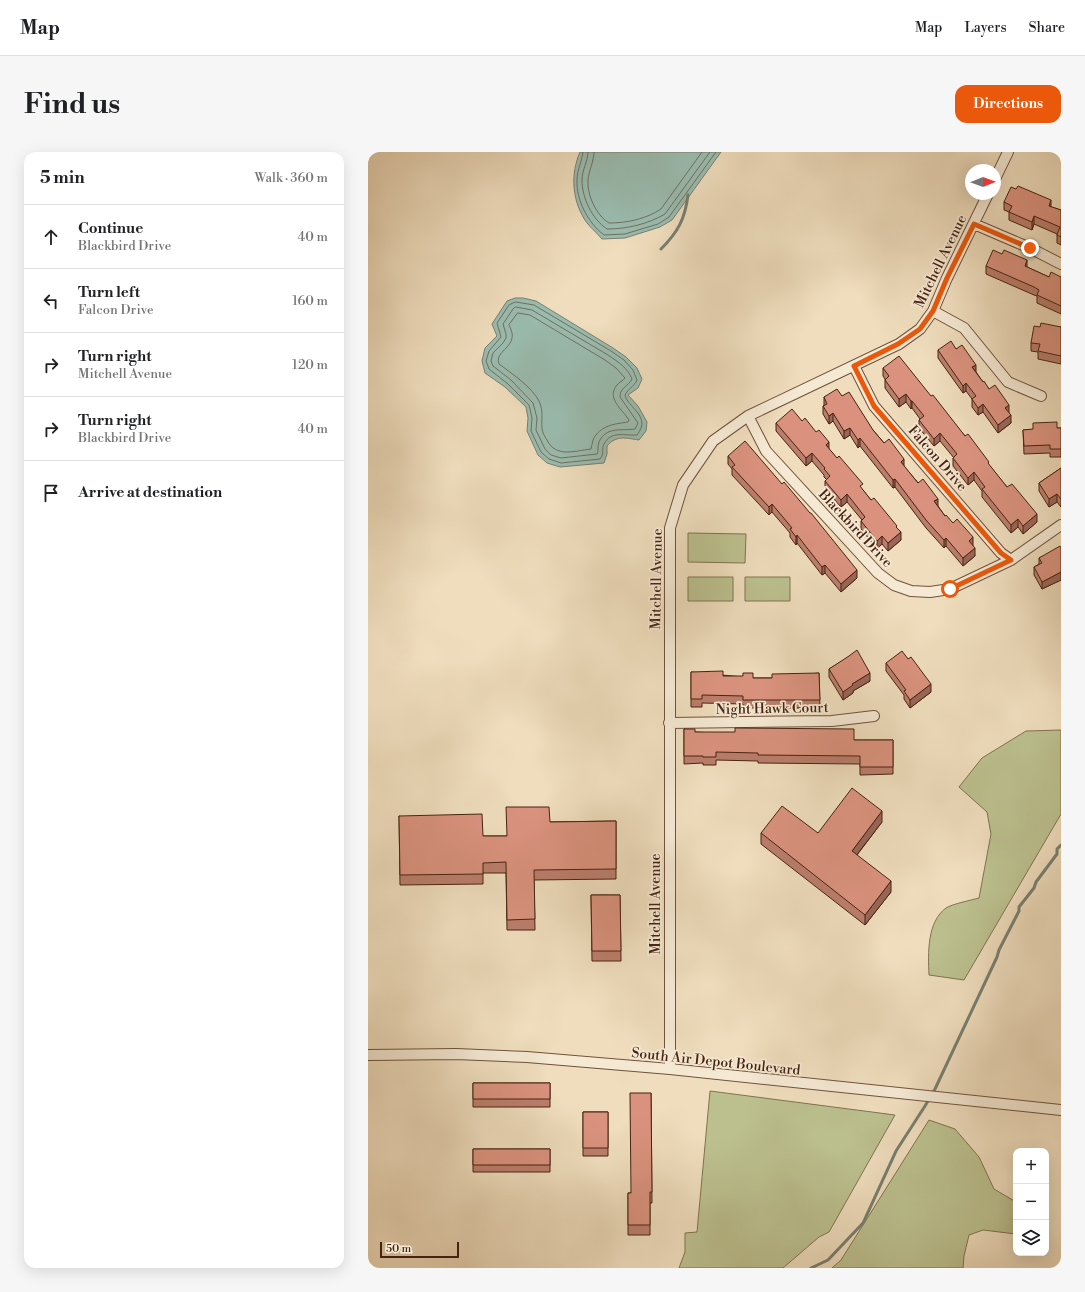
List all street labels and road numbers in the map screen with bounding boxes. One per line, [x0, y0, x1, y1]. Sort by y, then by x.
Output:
street label: Mitchell Avenue [911, 212, 971, 311]
street label: Falcon Drive [904, 422, 971, 495]
street label: Blackbird Drive [814, 485, 896, 572]
street label: Mitchell Avenue [647, 528, 667, 630]
street label: Night Hawk Court [715, 699, 829, 719]
street label: Mitchell Avenue [647, 853, 665, 955]
street label: South Air Depot Boulevard [631, 1044, 801, 1080]

